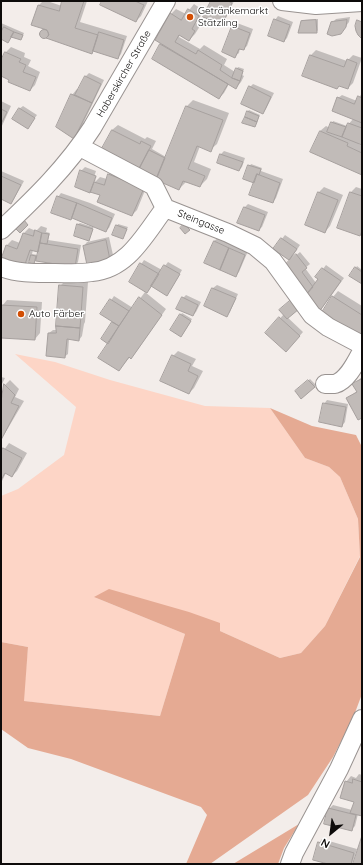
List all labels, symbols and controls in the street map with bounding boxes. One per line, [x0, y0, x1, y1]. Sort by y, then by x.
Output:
place label: Getränkemarkt Stätzling [198, 5, 268, 28]
marker: Getränkemarkt Stätzling [185, 12, 195, 22]
street label: Haberskircher Straße [94, 28, 154, 120]
street label: Steingasse [176, 207, 226, 237]
place label: Auto Färber [29, 308, 84, 320]
marker: Auto Färber [16, 309, 26, 319]
north arrow [311, 813, 351, 853]
text: N [318, 835, 332, 852]

